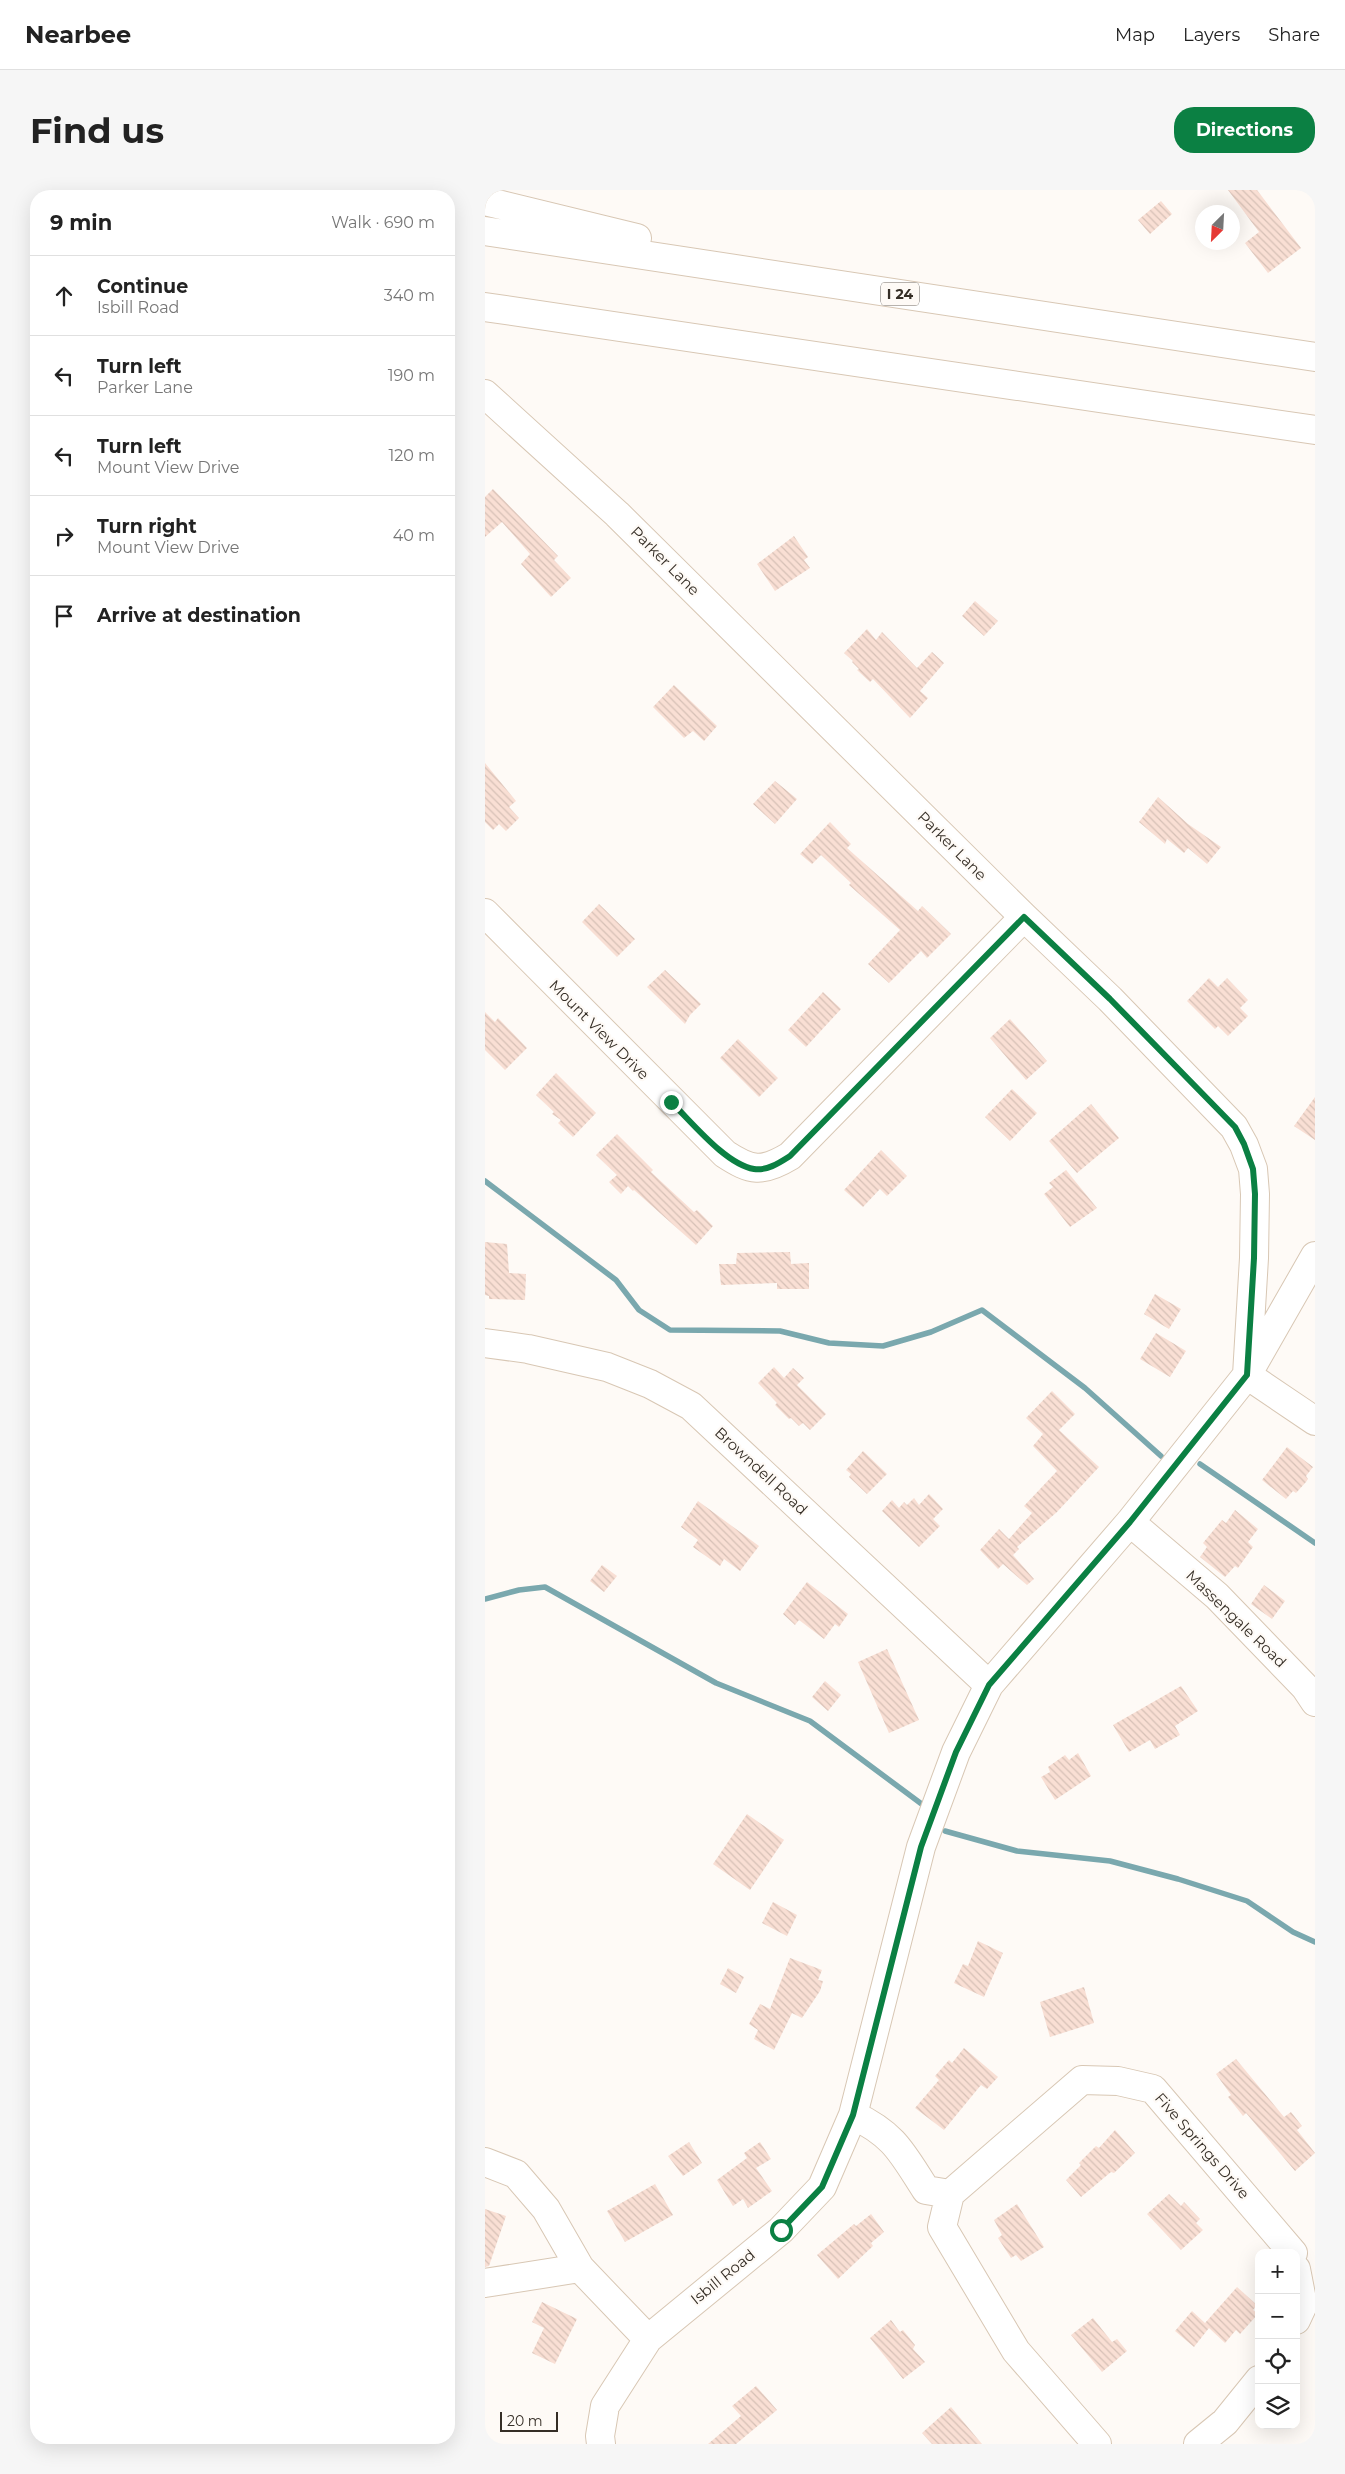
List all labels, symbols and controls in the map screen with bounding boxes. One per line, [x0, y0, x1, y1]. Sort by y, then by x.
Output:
text: Nearbee [25, 20, 131, 49]
text: Map [1115, 24, 1155, 46]
text: Layers [1183, 24, 1240, 46]
text: Share [1268, 24, 1320, 46]
button: Directions [1174, 107, 1315, 153]
text: Find us [30, 109, 164, 152]
north arrow [1195, 205, 1240, 250]
text: 9 min [50, 210, 112, 235]
text: Walk · 690 m [331, 213, 435, 232]
text: Continue [97, 275, 188, 298]
icon: ahead [50, 282, 78, 310]
road number: I 24 [881, 282, 919, 306]
text: 340 m [384, 286, 435, 305]
text: Isbill Road [97, 298, 179, 317]
text: Turn left [97, 355, 182, 378]
icon: left [50, 362, 78, 390]
text: 190 m [388, 366, 435, 385]
text: Parker Lane [97, 378, 193, 397]
text: Turn left [97, 435, 182, 458]
icon: left [50, 442, 78, 470]
text: 120 m [388, 446, 435, 465]
text: Mount View Drive [97, 458, 239, 477]
text: Turn right [97, 515, 197, 538]
icon: right [50, 522, 78, 550]
street label: Parker Lane [627, 522, 704, 599]
text: 40 m [393, 526, 435, 545]
text: Mount View Drive [97, 538, 239, 557]
icon: arrive [50, 602, 78, 630]
text: Arrive at destination [97, 604, 301, 627]
street label: Parker Lane [914, 807, 991, 884]
street label: Mount View Drive [545, 976, 653, 1084]
route end [660, 1091, 683, 1114]
street label: Browndell Road [711, 1423, 812, 1519]
street label: Massengale Road [1182, 1566, 1291, 1671]
street label: Five Springs Drive [1151, 2089, 1254, 2203]
route start [770, 2219, 793, 2242]
street label: Isbill Road [687, 2245, 759, 2308]
map controls [1255, 2249, 1300, 2429]
button: + [1255, 2249, 1300, 2294]
button: − [1255, 2294, 1300, 2339]
button: locate [1255, 2339, 1300, 2384]
button: layers [1255, 2384, 1300, 2429]
scale bar [500, 2409, 557, 2432]
text: 20 m [507, 2412, 543, 2430]

